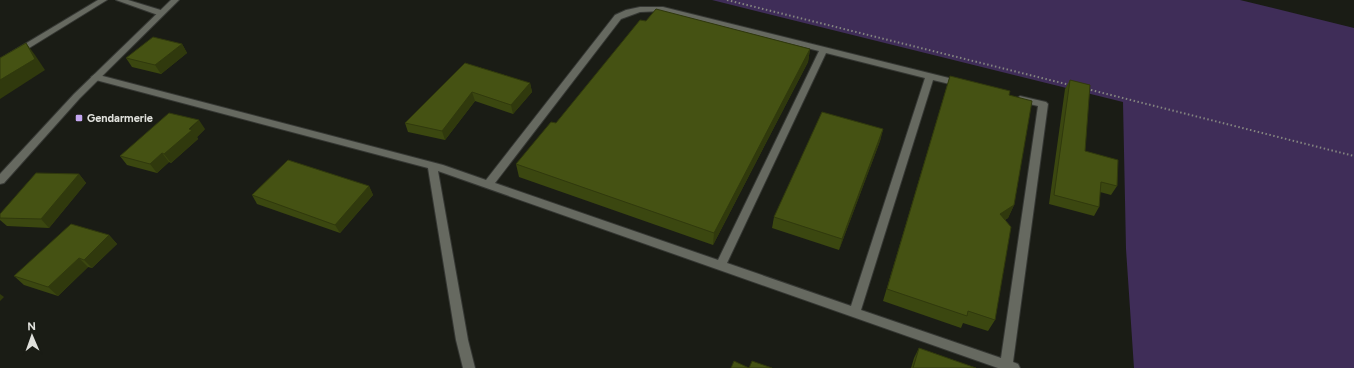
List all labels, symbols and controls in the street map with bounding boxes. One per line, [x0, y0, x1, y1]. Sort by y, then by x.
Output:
place label: Gendarmerie [87, 112, 153, 125]
marker: Gendarmerie [74, 113, 84, 123]
north arrow [12, 316, 52, 356]
text: N [27, 320, 36, 333]

